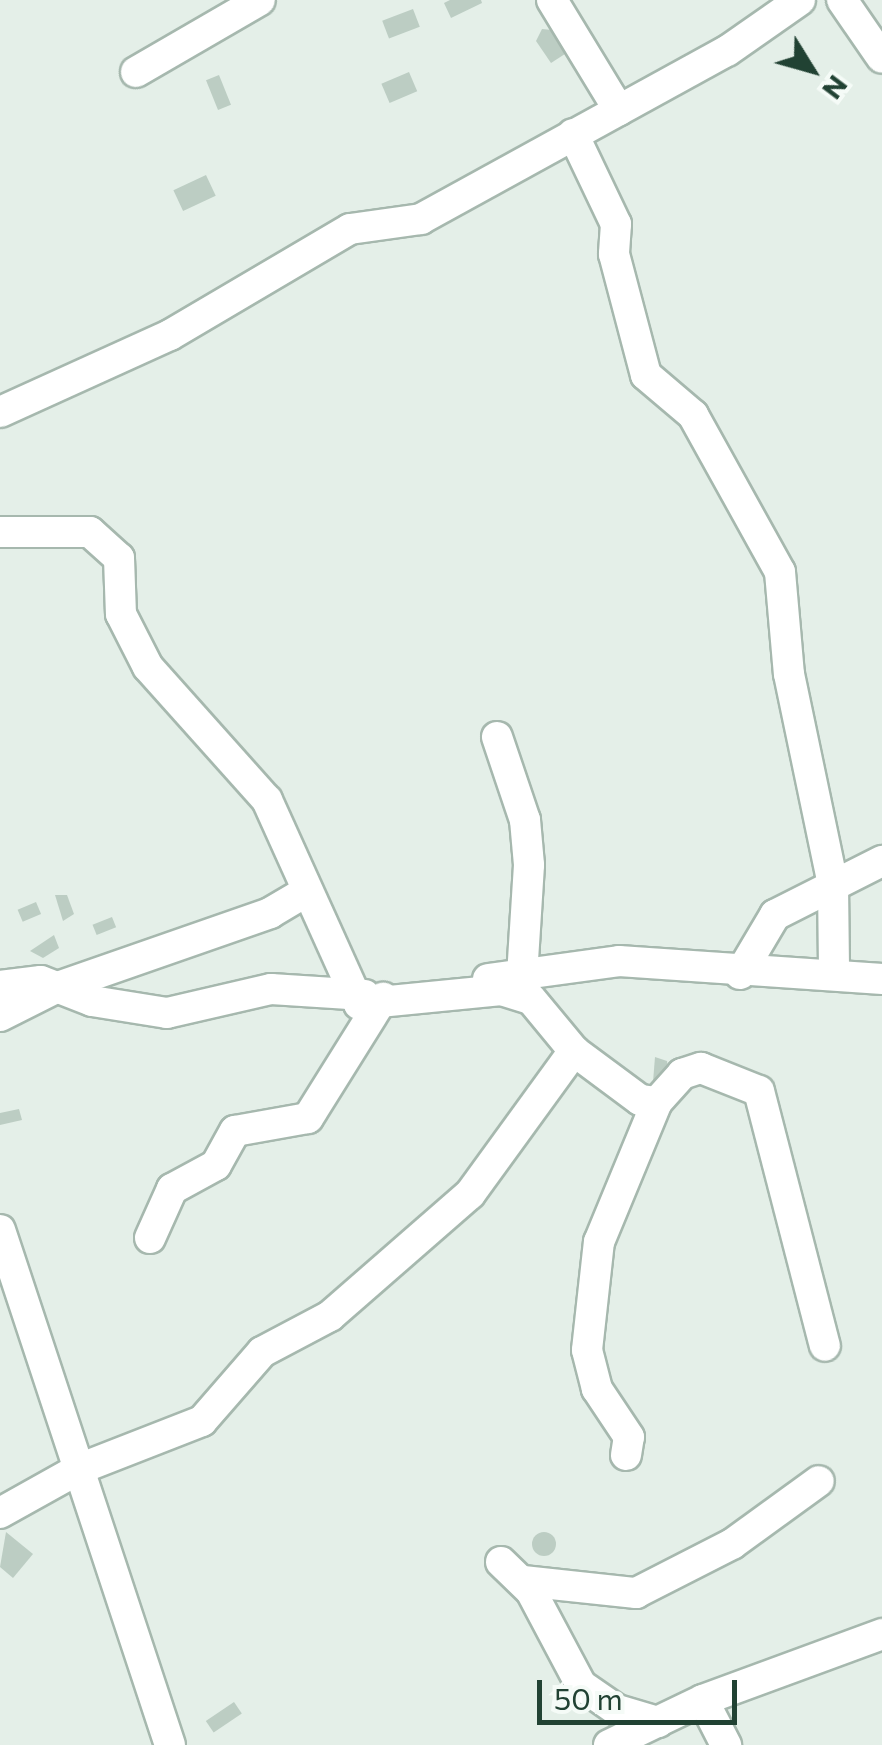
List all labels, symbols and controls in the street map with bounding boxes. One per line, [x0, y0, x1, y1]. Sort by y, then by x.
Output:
north arrow [762, 20, 862, 120]
text: N [816, 69, 856, 107]
scale bar [542, 1660, 742, 1722]
text: 50 m [554, 1679, 623, 1716]

